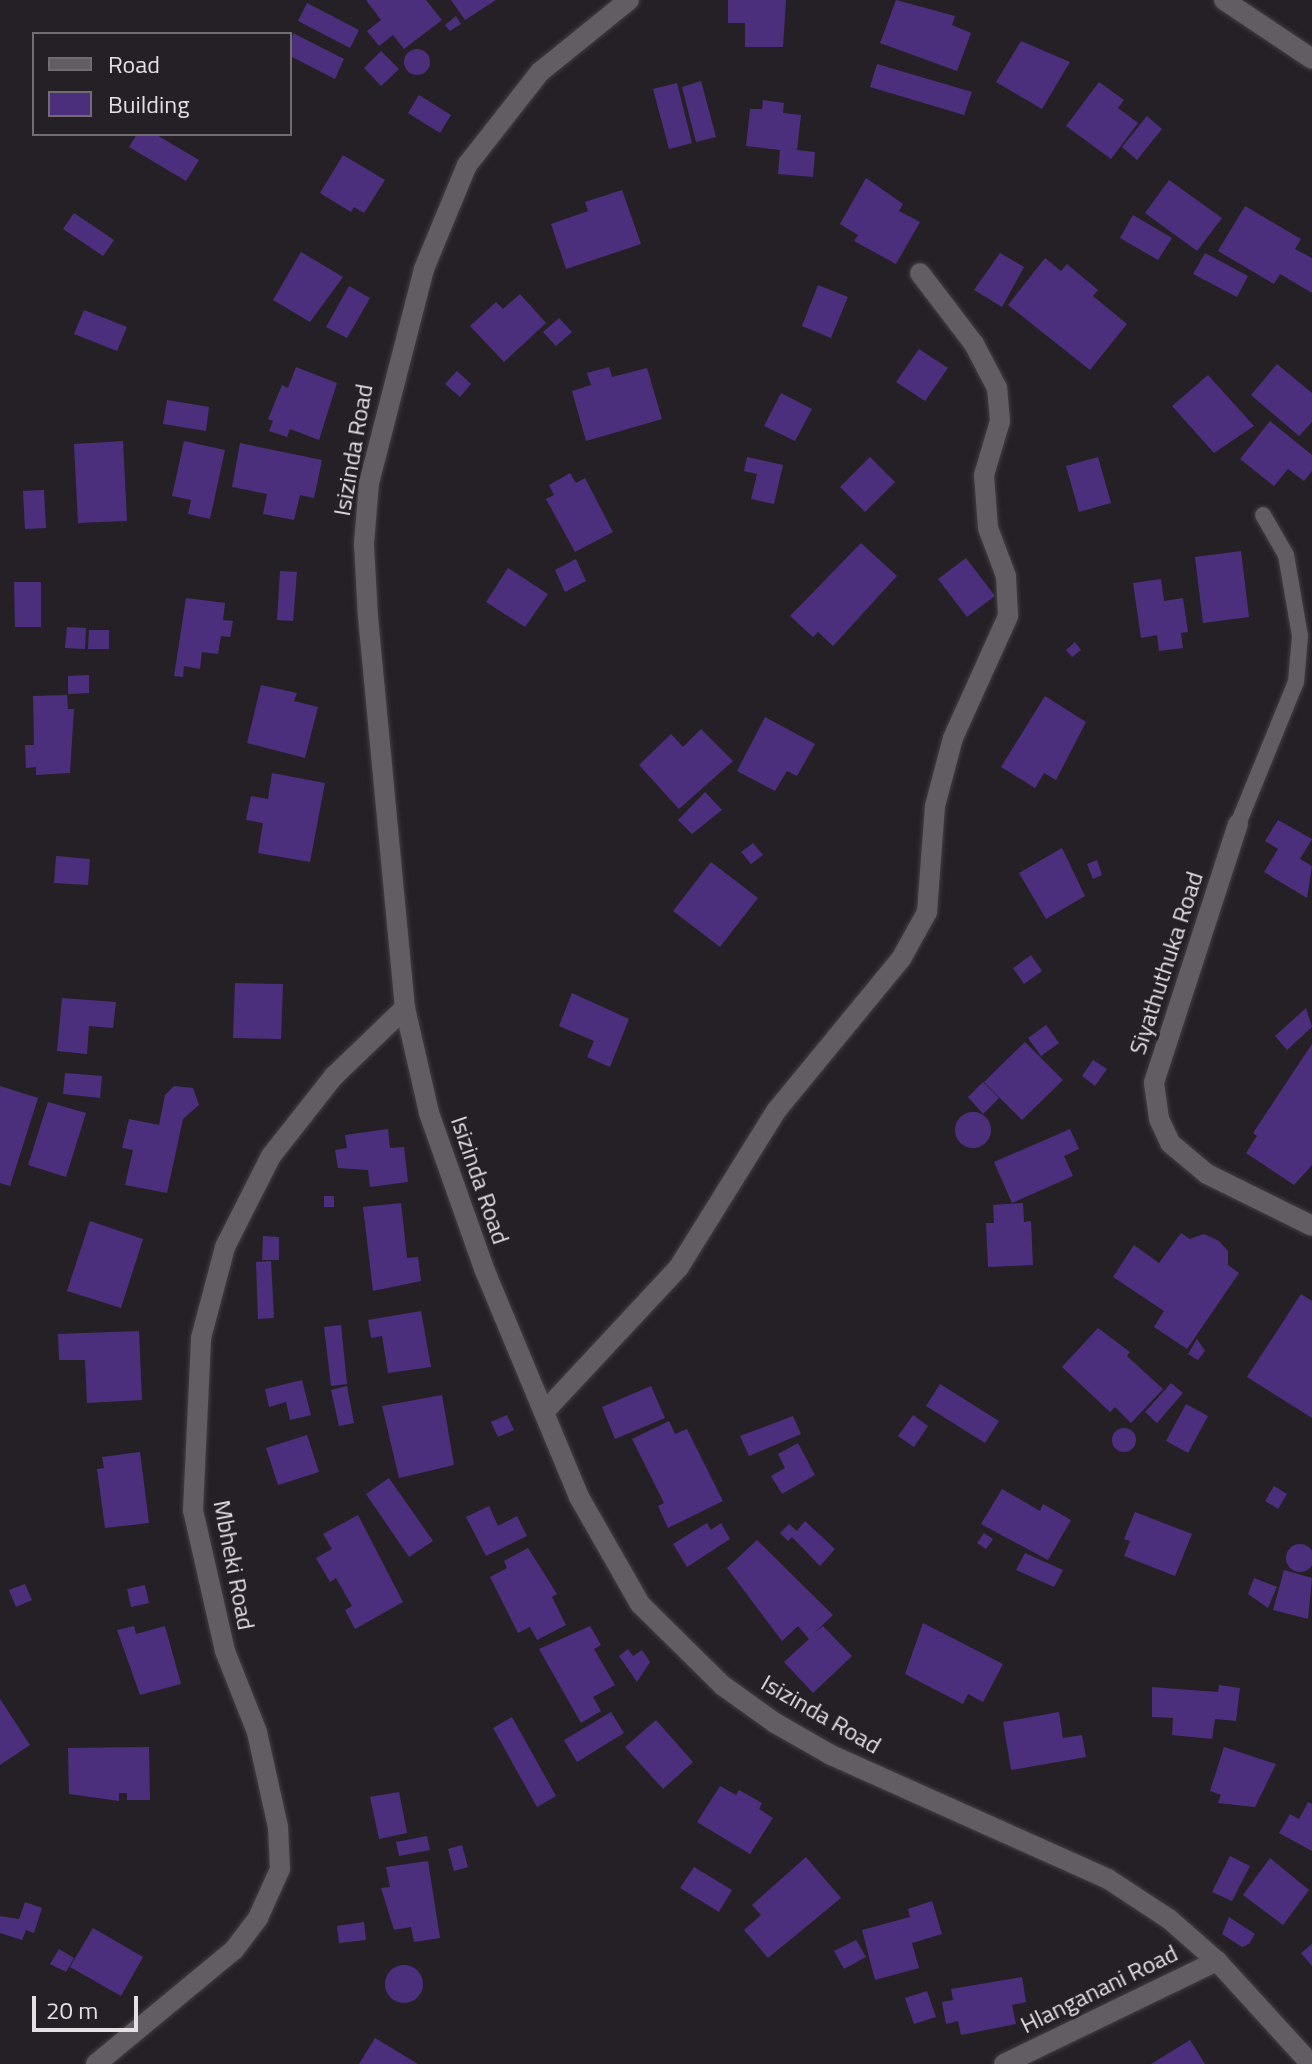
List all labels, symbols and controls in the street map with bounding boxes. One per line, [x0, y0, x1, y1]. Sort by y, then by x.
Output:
legend [32, 32, 292, 136]
text: Road [108, 46, 160, 82]
text: Building [108, 86, 190, 122]
street label: Isizinda Road [327, 382, 379, 518]
street label: Siyathuthuka Road [1123, 868, 1209, 1058]
street label: Isizinda Road [445, 1112, 515, 1248]
street label: Mbheki Road [207, 1498, 261, 1632]
street label: Isizinda Road [756, 1668, 886, 1760]
street label: Hlanganani Road [1016, 1939, 1182, 2039]
scale bar [36, 1980, 142, 2030]
text: 20 m [46, 1992, 98, 2028]

